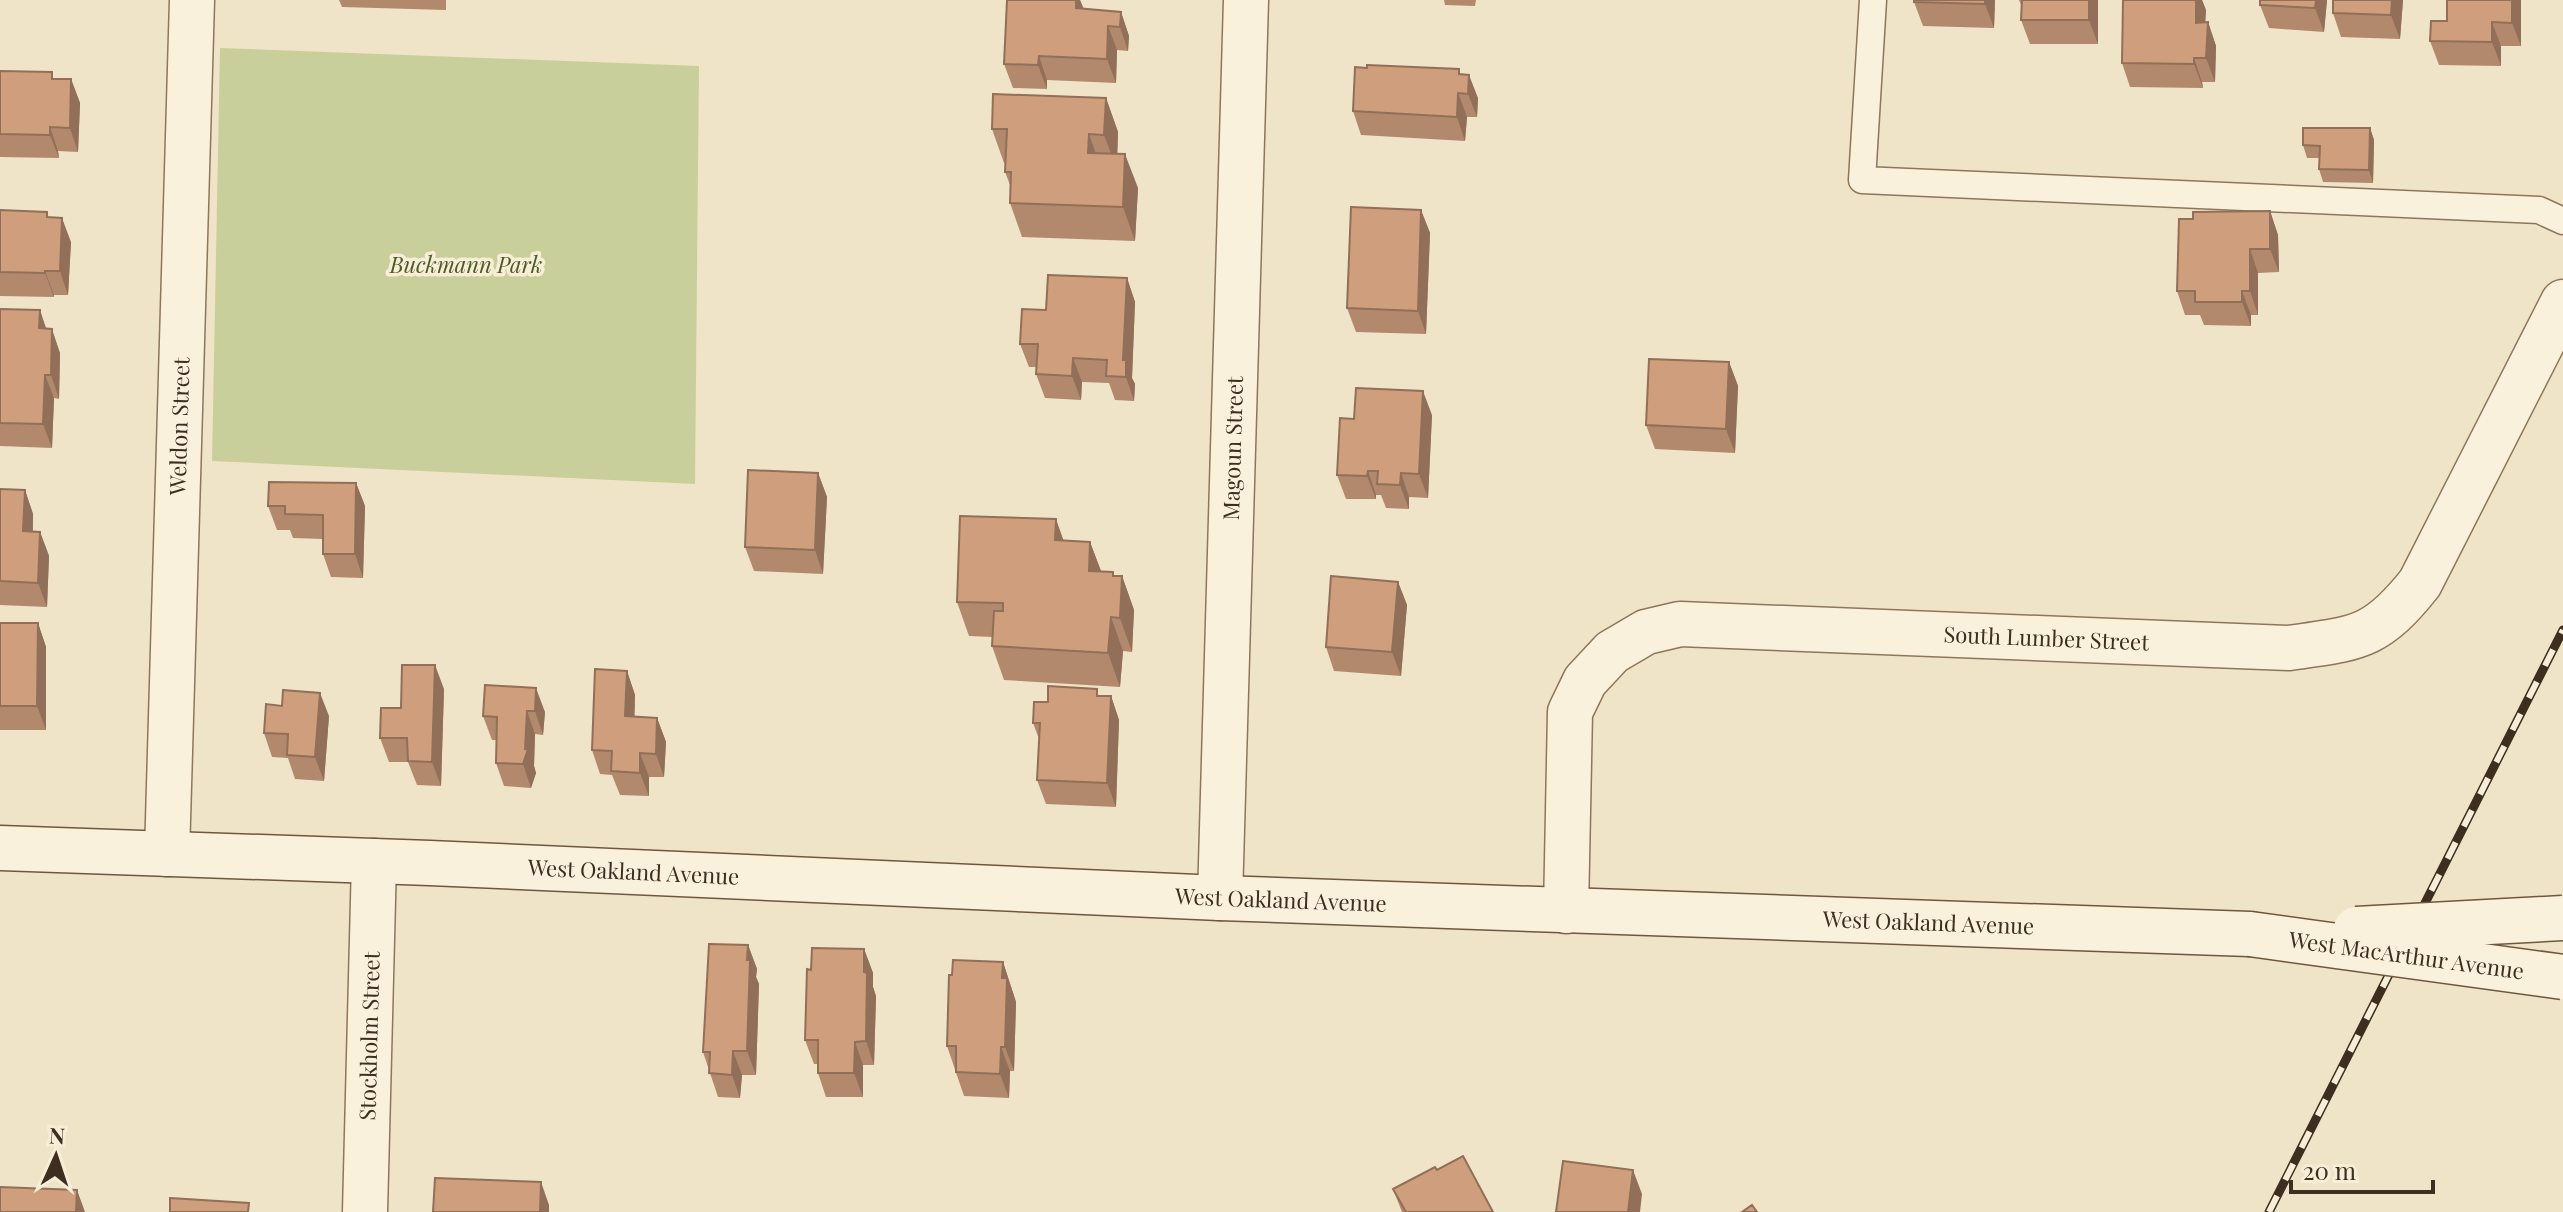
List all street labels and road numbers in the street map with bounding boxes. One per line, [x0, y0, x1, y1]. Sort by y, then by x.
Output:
street label: Weldon Street [161, 355, 196, 497]
street label: Magoun Street [1215, 375, 1249, 521]
street label: South Lumber Street [1943, 618, 2151, 657]
street label: West Oakland Avenue [526, 851, 740, 891]
street label: West Oakland Avenue [1174, 880, 1387, 918]
street label: West Oakland Avenue [1821, 903, 2035, 940]
street label: West MacArthur Avenue [2286, 923, 2526, 985]
street label: Stockholm Street [351, 950, 386, 1121]

